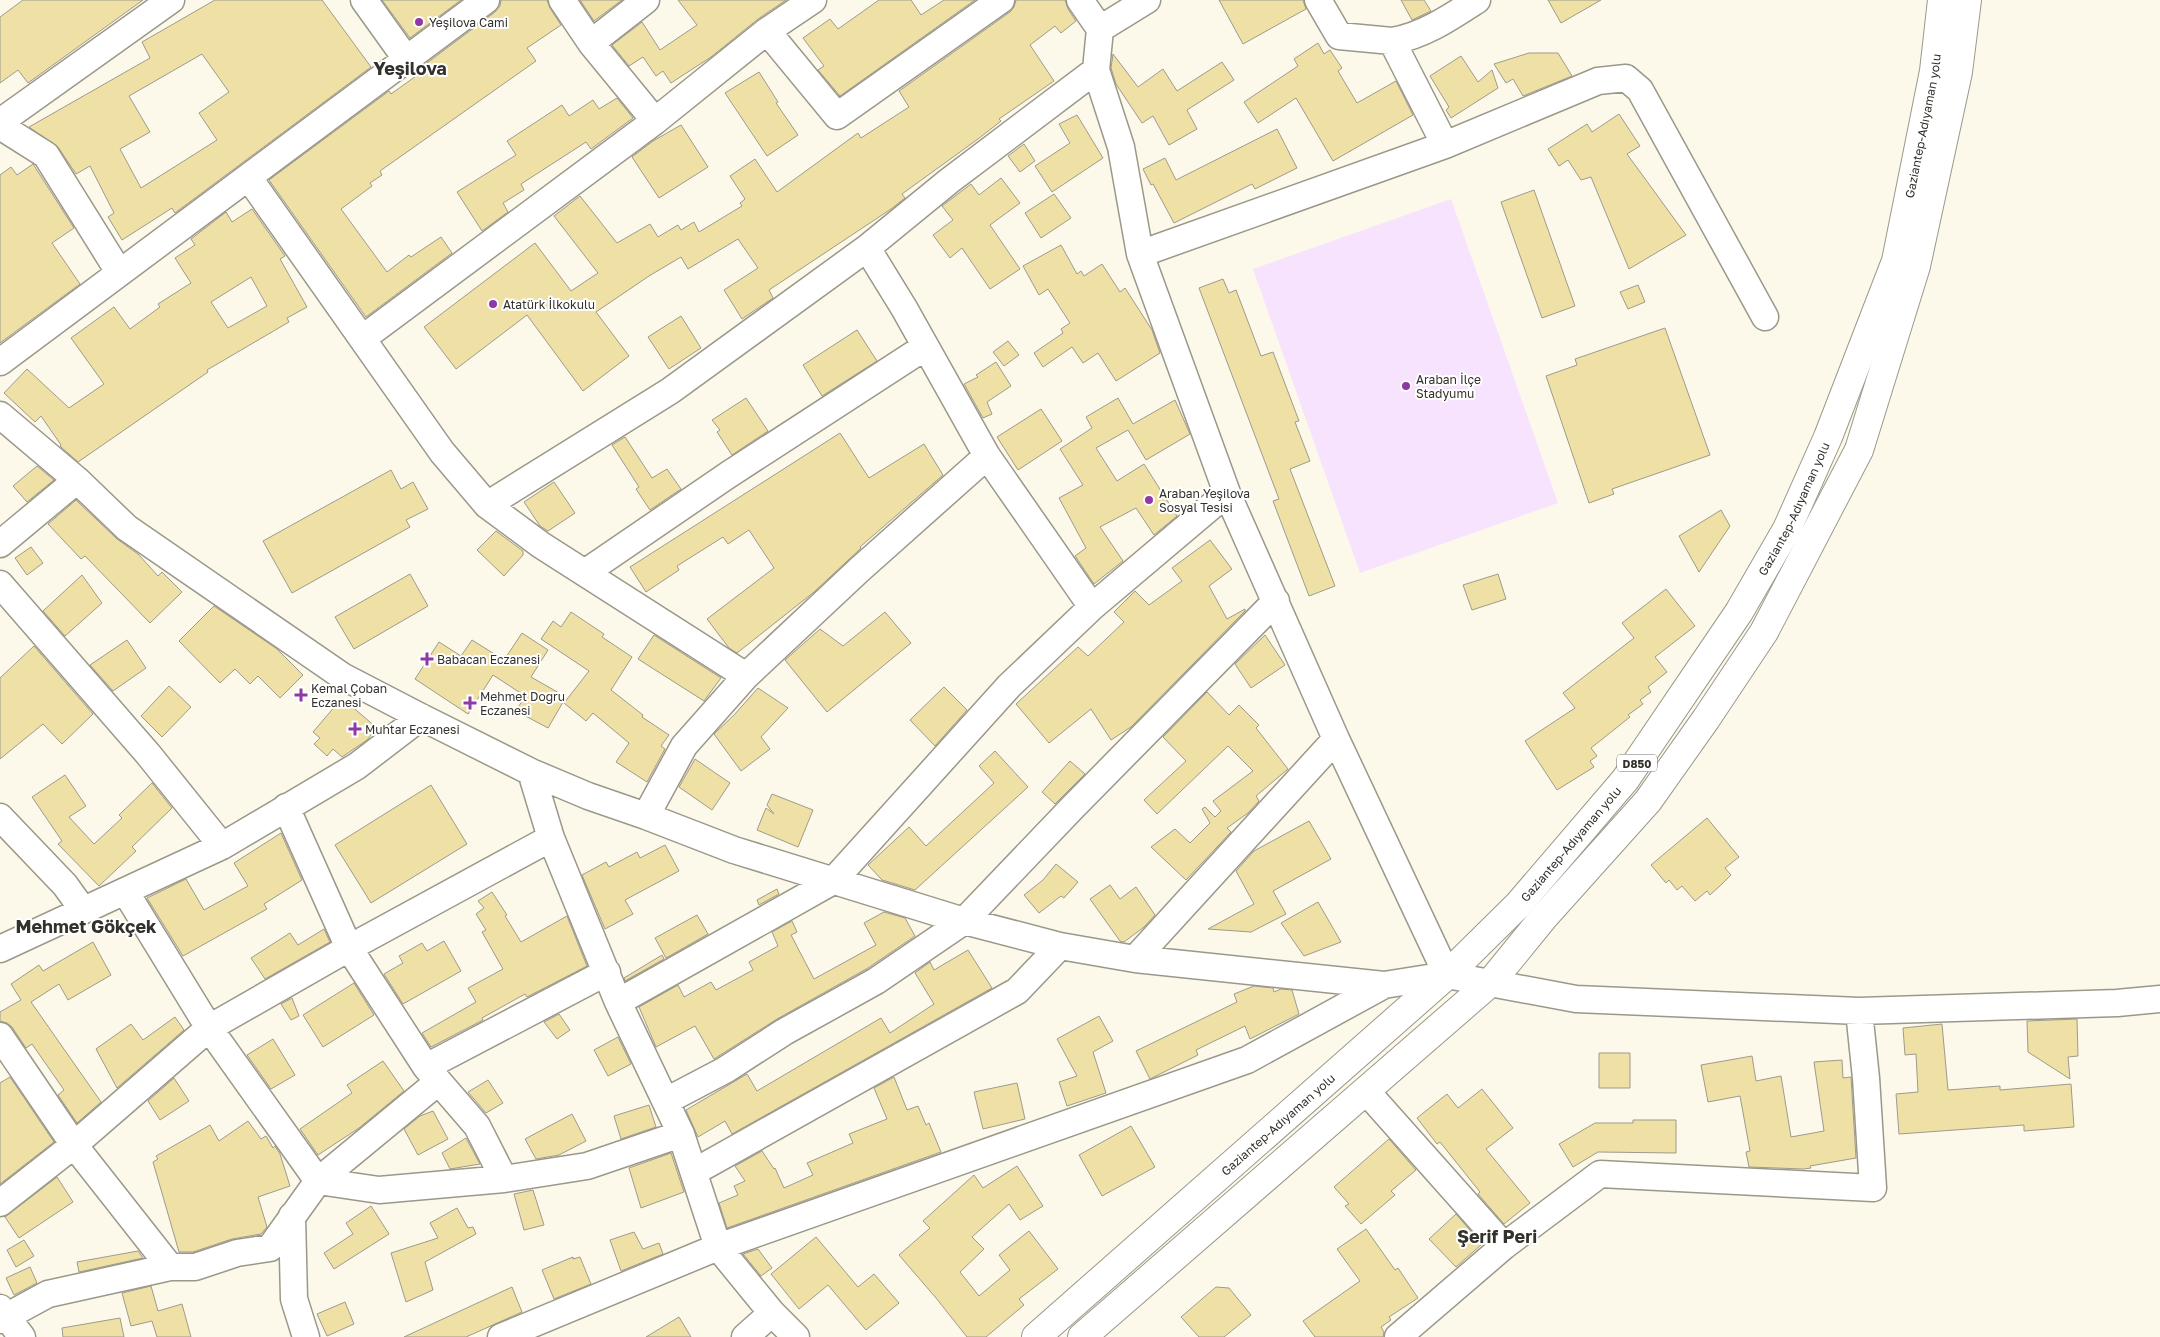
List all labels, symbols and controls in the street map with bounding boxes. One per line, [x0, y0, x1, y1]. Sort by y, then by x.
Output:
place label: Yeşilova Cami [429, 15, 508, 30]
marker: Yeşilova Cami [413, 16, 425, 28]
street label: Gaziantep-Adıyaman yolu [1901, 53, 1943, 199]
district label: Yeşilova [373, 57, 447, 79]
place label: Atatürk İlkokulu [503, 297, 595, 312]
marker: Atatürk İlkokulu [487, 298, 499, 310]
place label: Araban İlçe Stadyumu [1416, 372, 1481, 401]
marker: Araban İlçe Stadyumu [1400, 380, 1412, 392]
street label: Gaziantep-Adıyaman yolu [1754, 440, 1832, 578]
place label: Araban Yeşilova Sosyal Tesisi [1159, 486, 1250, 515]
marker: Araban Yeşilova Sosyal Tesisi [1143, 494, 1155, 506]
place label: Babacan Eczanesi [437, 652, 540, 667]
marker: Babacan Eczanesi [421, 653, 433, 665]
place label: Kemal Çoban Eczanesi [311, 681, 387, 710]
marker: Kemal Çoban Eczanesi [295, 689, 307, 701]
place label: Mehmet Doğru Eczanesi [480, 689, 565, 718]
marker: Mehmet Doğru Eczanesi [464, 697, 476, 709]
place label: Muhtar Eczanesi [365, 722, 460, 737]
marker: Muhtar Eczanesi [349, 723, 361, 735]
road number: D850 [1617, 754, 1657, 771]
street label: Gaziantep-Adıyaman yolu [1517, 783, 1624, 904]
district label: Mehmet Gökçek [15, 915, 157, 937]
street label: Gaziantep-Adıyaman yolu [1218, 1070, 1338, 1178]
district label: Şerif Peri [1457, 1225, 1537, 1247]

